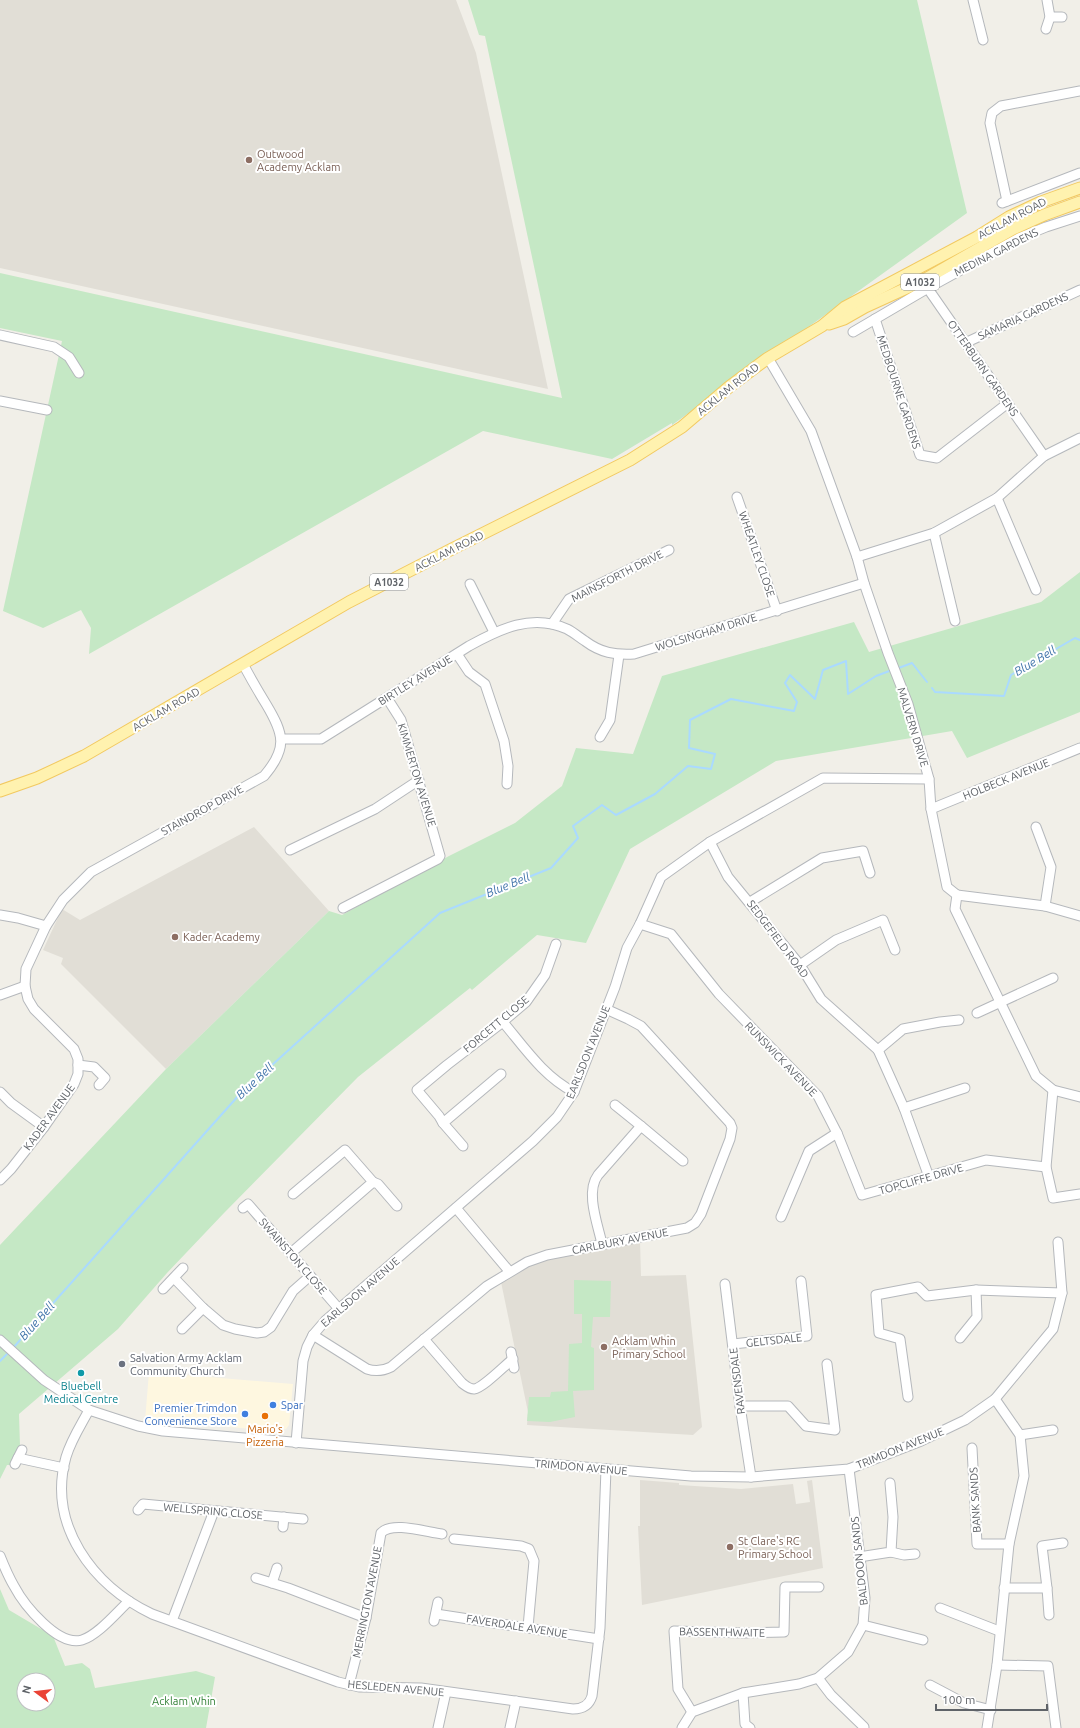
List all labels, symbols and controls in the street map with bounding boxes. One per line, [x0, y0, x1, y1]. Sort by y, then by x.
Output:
place label: Outwood Academy Acklam [257, 148, 341, 173]
marker: Outwood Academy Acklam [244, 155, 254, 165]
street label: ACKLAM ROAD [976, 195, 1048, 241]
street label: MEDINA GARDENS [952, 226, 1040, 278]
road number: A1032 [901, 274, 939, 290]
street label: SAMARIA GARDENS [976, 290, 1070, 342]
street label: OTTERBURN GARDENS [945, 318, 1021, 419]
street label: MEDBOURNE GARDENS [875, 334, 923, 451]
street label: ACKLAM ROAD [695, 360, 761, 418]
street label: WHEATLEY CLOSE [737, 510, 777, 598]
street label: ACKLAM ROAD [413, 528, 486, 574]
street label: MAINSFORTH DRIVE [569, 548, 665, 604]
road number: A1032 [370, 574, 408, 590]
street label: WOLSINGHAM DRIVE [654, 611, 758, 653]
water label: Blue Bell [1012, 643, 1058, 678]
street label: BIRTLEY AVENUE [376, 652, 454, 708]
street label: ACKLAM ROAD [130, 685, 202, 733]
street label: MALVERN DRIVE [895, 686, 931, 768]
street label: KIMMERTON AVENUE [396, 722, 438, 828]
street label: HOLBECK AVENUE [961, 756, 1051, 802]
street label: STAINDROP DRIVE [159, 782, 245, 838]
water label: Blue Bell [484, 870, 532, 899]
street label: SEDGEFIELD ROAD [745, 898, 811, 980]
place label: Kader Academy [183, 931, 260, 943]
marker: Kader Academy [170, 932, 180, 942]
street label: FORCETT CLOSE [461, 993, 531, 1055]
street label: EARLSDON AVENUE [564, 1003, 612, 1101]
street label: RUNSWICK AVENUE [743, 1020, 819, 1098]
water label: Blue Bell [233, 1060, 276, 1101]
street label: KADER AVENUE [21, 1082, 77, 1152]
street label: TOPCLIFFE DRIVE [877, 1161, 965, 1197]
street label: SWAINSTON CLOSE [257, 1216, 329, 1296]
street label: CARLBURY AVENUE [571, 1226, 669, 1256]
street label: EARLSDON AVENUE [318, 1255, 402, 1329]
water label: Blue Bell [16, 1299, 57, 1342]
street label: GELTSDALE [745, 1331, 803, 1349]
place label: Acklam Whin Primary School [612, 1335, 686, 1360]
marker: Acklam Whin Primary School [599, 1342, 609, 1352]
street label: RAVENSDALE [727, 1347, 747, 1415]
place label: Salvation Army Acklam Community Church [130, 1352, 242, 1377]
marker: Salvation Army Acklam Community Church [117, 1359, 127, 1369]
marker: Bluebell Medical Centre [76, 1368, 86, 1378]
place label: Bluebell Medical Centre [44, 1380, 118, 1405]
place label: Spar [281, 1399, 304, 1411]
marker: Spar [268, 1400, 278, 1410]
place label: Premier Trimdon Convenience Store [144, 1402, 237, 1427]
marker: Premier Trimdon Convenience Store [240, 1409, 250, 1419]
marker: Mario's Pizzeria [260, 1411, 270, 1421]
place label: Mario's Pizzeria [246, 1423, 284, 1448]
street label: TRIMDON AVENUE [854, 1425, 946, 1471]
street label: TRIMDON AVENUE [534, 1457, 628, 1477]
street label: BANK SANDS [967, 1467, 983, 1533]
street label: WELLSPRING CLOSE [163, 1501, 263, 1521]
street label: BALDOON SANDS [848, 1516, 870, 1606]
place label: St Clare's RC Primary School [738, 1535, 812, 1560]
marker: St Clare's RC Primary School [725, 1542, 735, 1552]
street label: MERRINGTON AVENUE [350, 1545, 384, 1659]
street label: FAVERDALE AVENUE [466, 1612, 568, 1640]
street label: BASSENTHWAITE [679, 1625, 765, 1639]
north arrow [16, 1672, 56, 1712]
street label: HESLEDEN AVENUE [347, 1678, 445, 1698]
text: N [19, 1684, 33, 1695]
scale bar [936, 1686, 1047, 1712]
text: 100 m [942, 1693, 975, 1706]
park label: Acklam Whin [152, 1695, 216, 1707]

